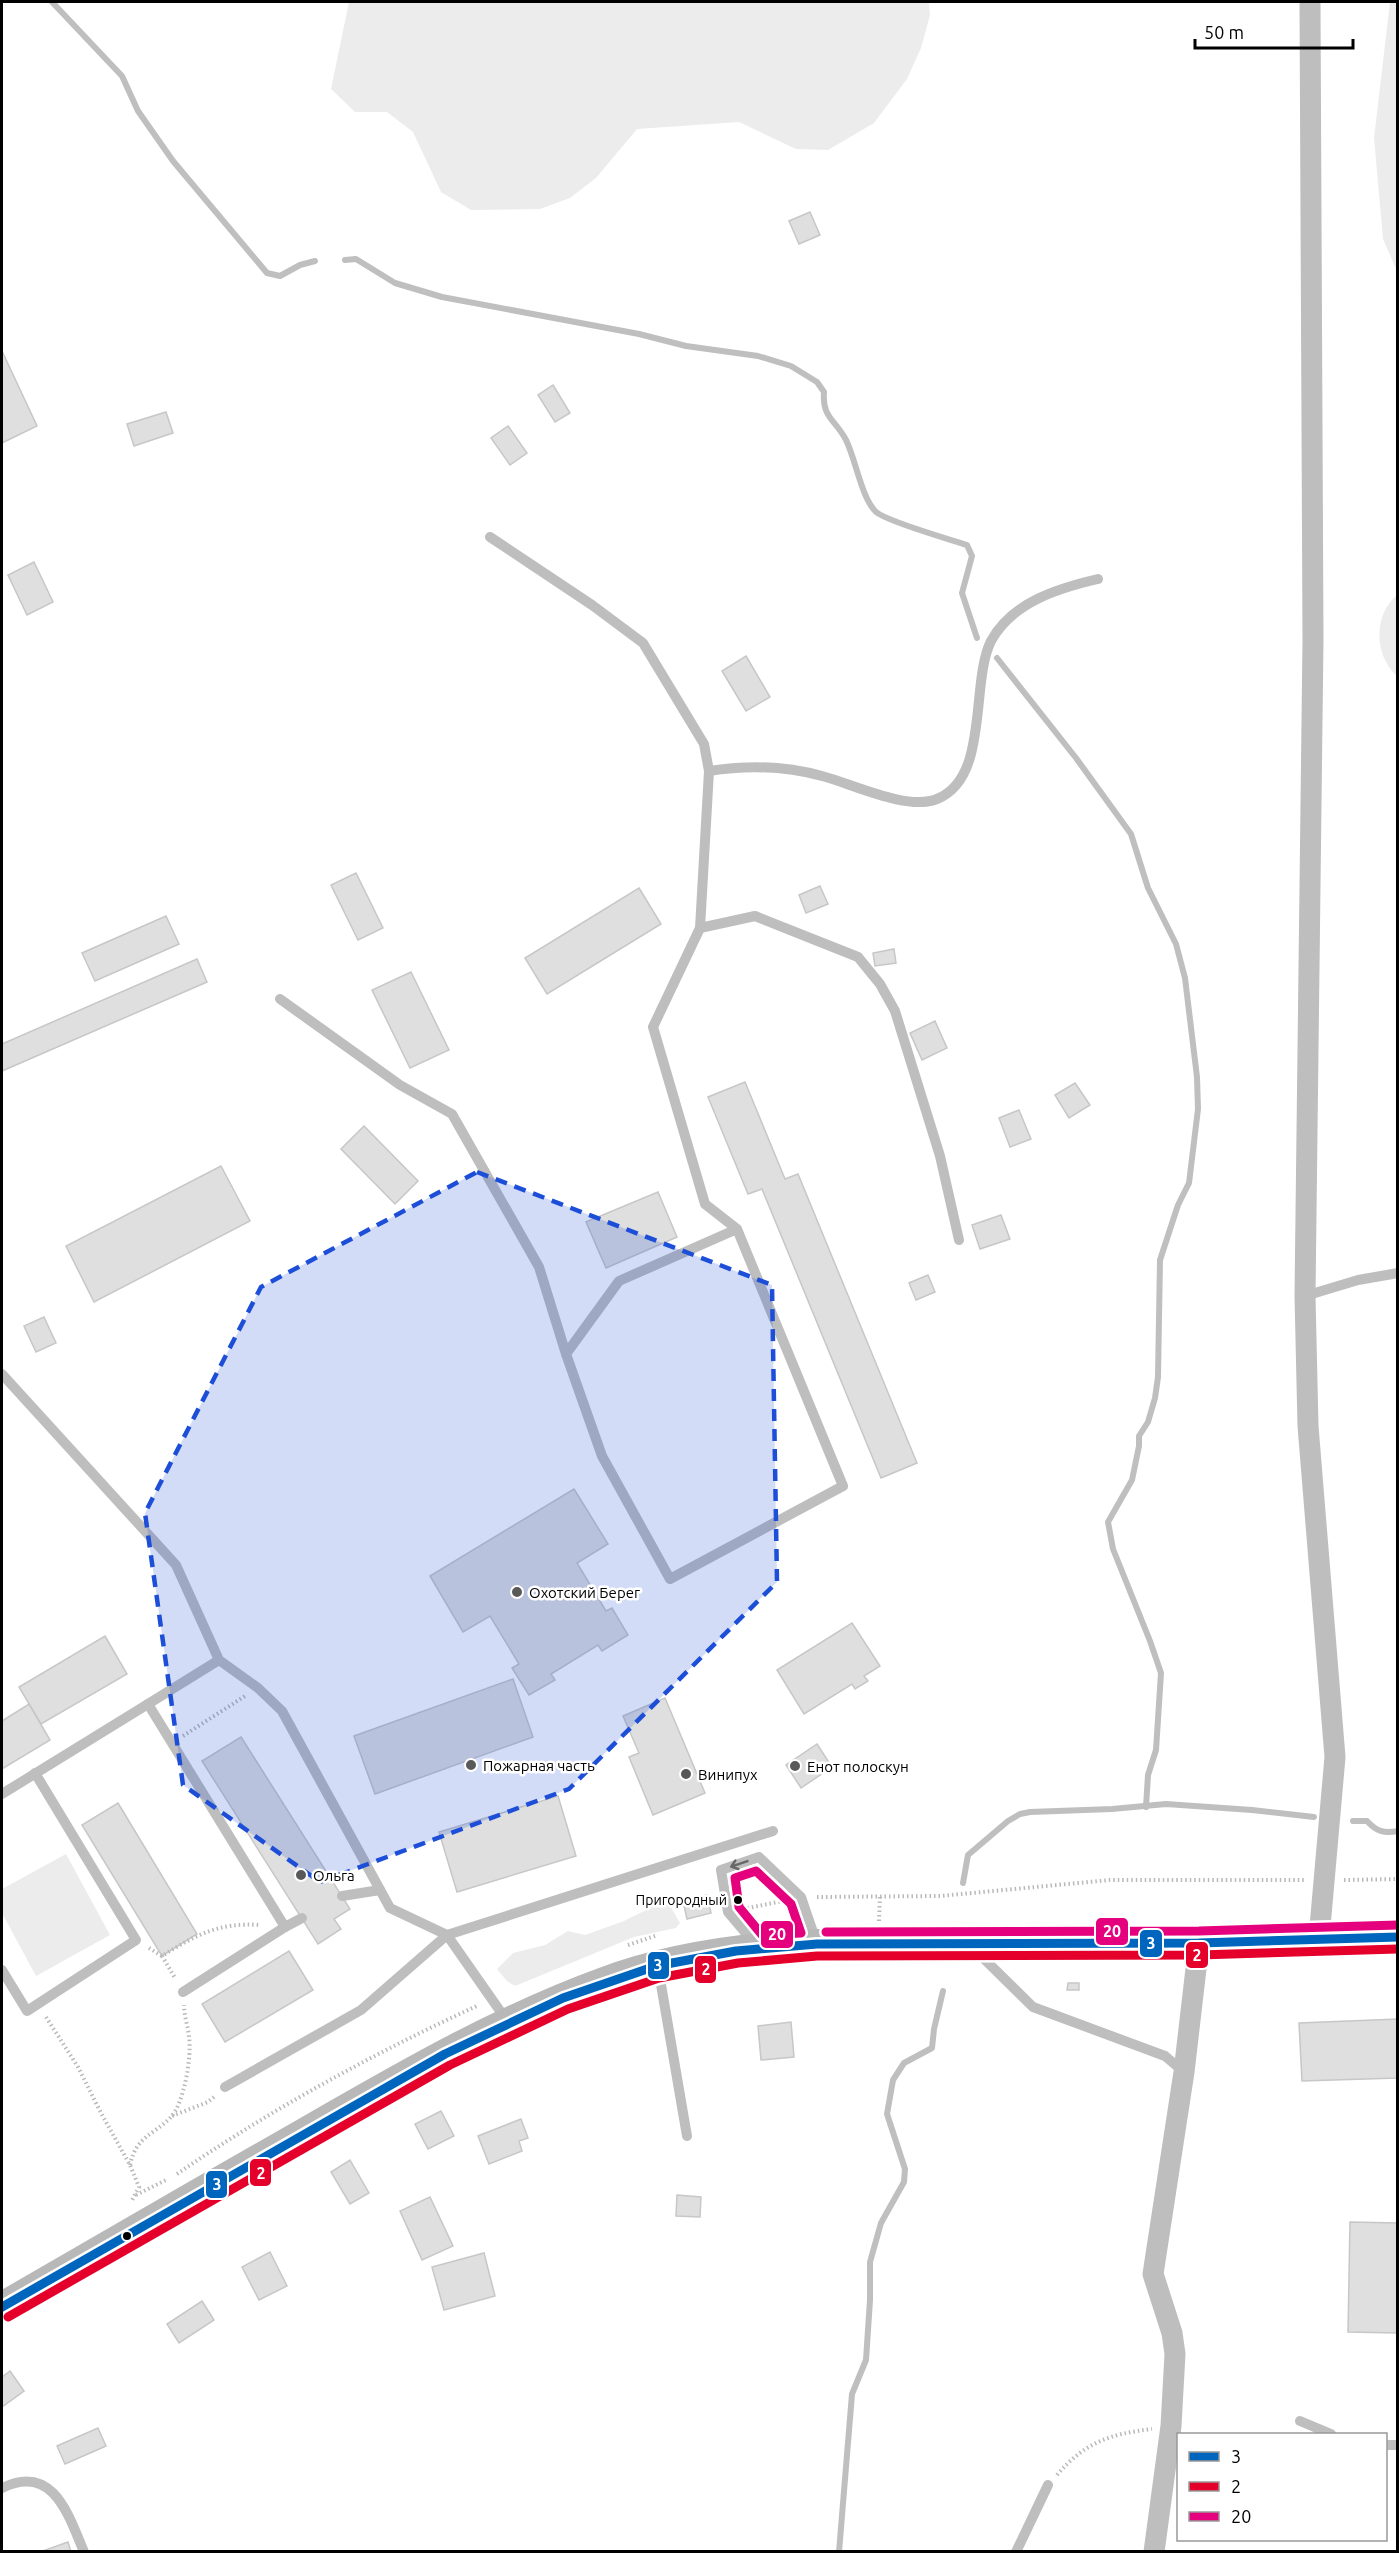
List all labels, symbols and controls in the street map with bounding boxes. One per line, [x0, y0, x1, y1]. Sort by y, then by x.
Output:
scale bar [1195, 12, 1352, 50]
text: 50 m [1204, 22, 1244, 42]
place label: Охотский Берег [529, 1584, 640, 1601]
marker: Охотский Берег [510, 1585, 524, 1599]
place label: Пожарная часть [483, 1757, 595, 1774]
marker: Пожарная часть [464, 1758, 478, 1772]
place label: Енот полоскун [807, 1758, 909, 1775]
marker: Енот полоскун [788, 1759, 802, 1773]
place label: Винипух [698, 1766, 758, 1783]
marker: Винипух [679, 1767, 693, 1781]
one-way arrow [730, 1859, 749, 1870]
place label: Ольга [313, 1867, 355, 1884]
marker: Ольга [294, 1868, 308, 1882]
place label: Пригородный [636, 1892, 727, 1908]
marker: Пригородный [732, 1894, 744, 1906]
line badge: 20 [1095, 1917, 1129, 1946]
line badge: 20 [760, 1920, 794, 1949]
text: 20 [1103, 1922, 1121, 1940]
text: 20 [768, 1925, 786, 1943]
line badge: 3 [1139, 1929, 1163, 1958]
text: 3 [1146, 1934, 1156, 1952]
line badge: 2 [1185, 1941, 1209, 1969]
text: 2 [1192, 1946, 1202, 1964]
line badge: 3 [647, 1951, 670, 1980]
line badge: 2 [694, 1955, 717, 1984]
text: 3 [653, 1956, 663, 1974]
text: 2 [701, 1960, 711, 1978]
line badge: 2 [249, 2158, 272, 2187]
text: 2 [256, 2164, 266, 2182]
line badge: 3 [205, 2170, 228, 2199]
text: 3 [212, 2175, 222, 2193]
unlabelled marker [121, 2230, 133, 2242]
legend [1177, 2433, 1387, 2541]
text: 3 [1231, 2446, 1241, 2466]
text: 2 [1231, 2476, 1241, 2496]
text: 20 [1231, 2506, 1251, 2526]

